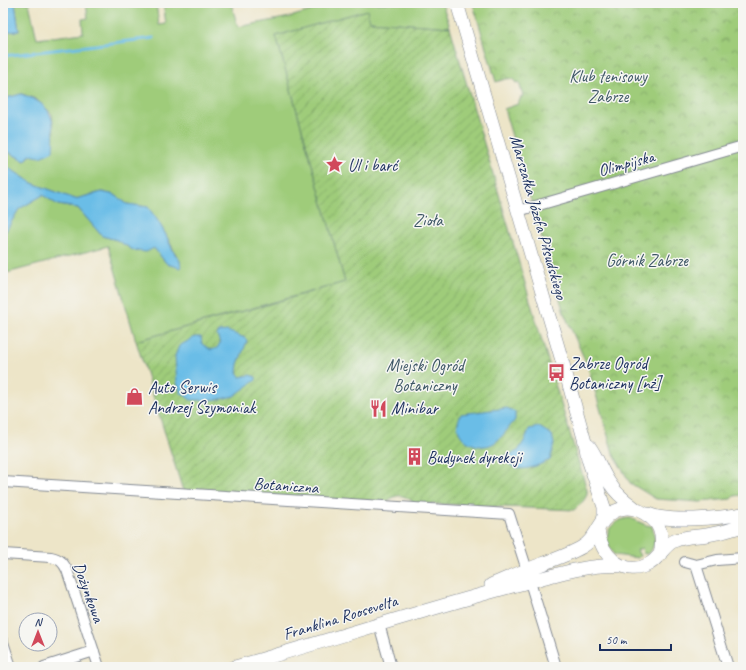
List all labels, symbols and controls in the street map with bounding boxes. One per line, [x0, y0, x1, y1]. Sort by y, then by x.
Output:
park label: Klub tenisowy Zabrze [569, 66, 648, 107]
street label: Marszałka Józefa Piłsudskiego [505, 133, 572, 303]
street label: Olimpijska [596, 145, 658, 181]
place icon: Ul i barć [325, 155, 345, 175]
place label: Ul i barć [348, 155, 400, 176]
park label: Zioła [413, 210, 444, 231]
park label: Górnik Zabrze [606, 250, 689, 271]
place label: Zabrze Ogród Botaniczny [nż] [569, 353, 663, 394]
park label: Miejski Ogród Botaniczny [386, 355, 466, 396]
bus stop icon: Zabrze Ogród Botaniczny [nż] [546, 363, 566, 383]
place label: Auto Serwis Andrzej Szymoniak [148, 377, 257, 418]
shop icon: Auto Serwis Andrzej Szymoniak [125, 387, 145, 407]
restaurant icon: Minibar [368, 398, 388, 418]
place label: Minibar [391, 398, 440, 419]
building icon: Budynek dyrekcji [404, 447, 424, 467]
place label: Budynek dyrekcji [427, 447, 523, 468]
street label: Botaniczna [253, 473, 321, 498]
street label: Dożynkowa [68, 559, 109, 626]
street label: Franklina Roosevelta [280, 590, 401, 645]
north arrow [18, 612, 58, 652]
text: N [35, 615, 44, 629]
scale bar [600, 626, 671, 652]
text: 50 m [606, 632, 628, 648]

